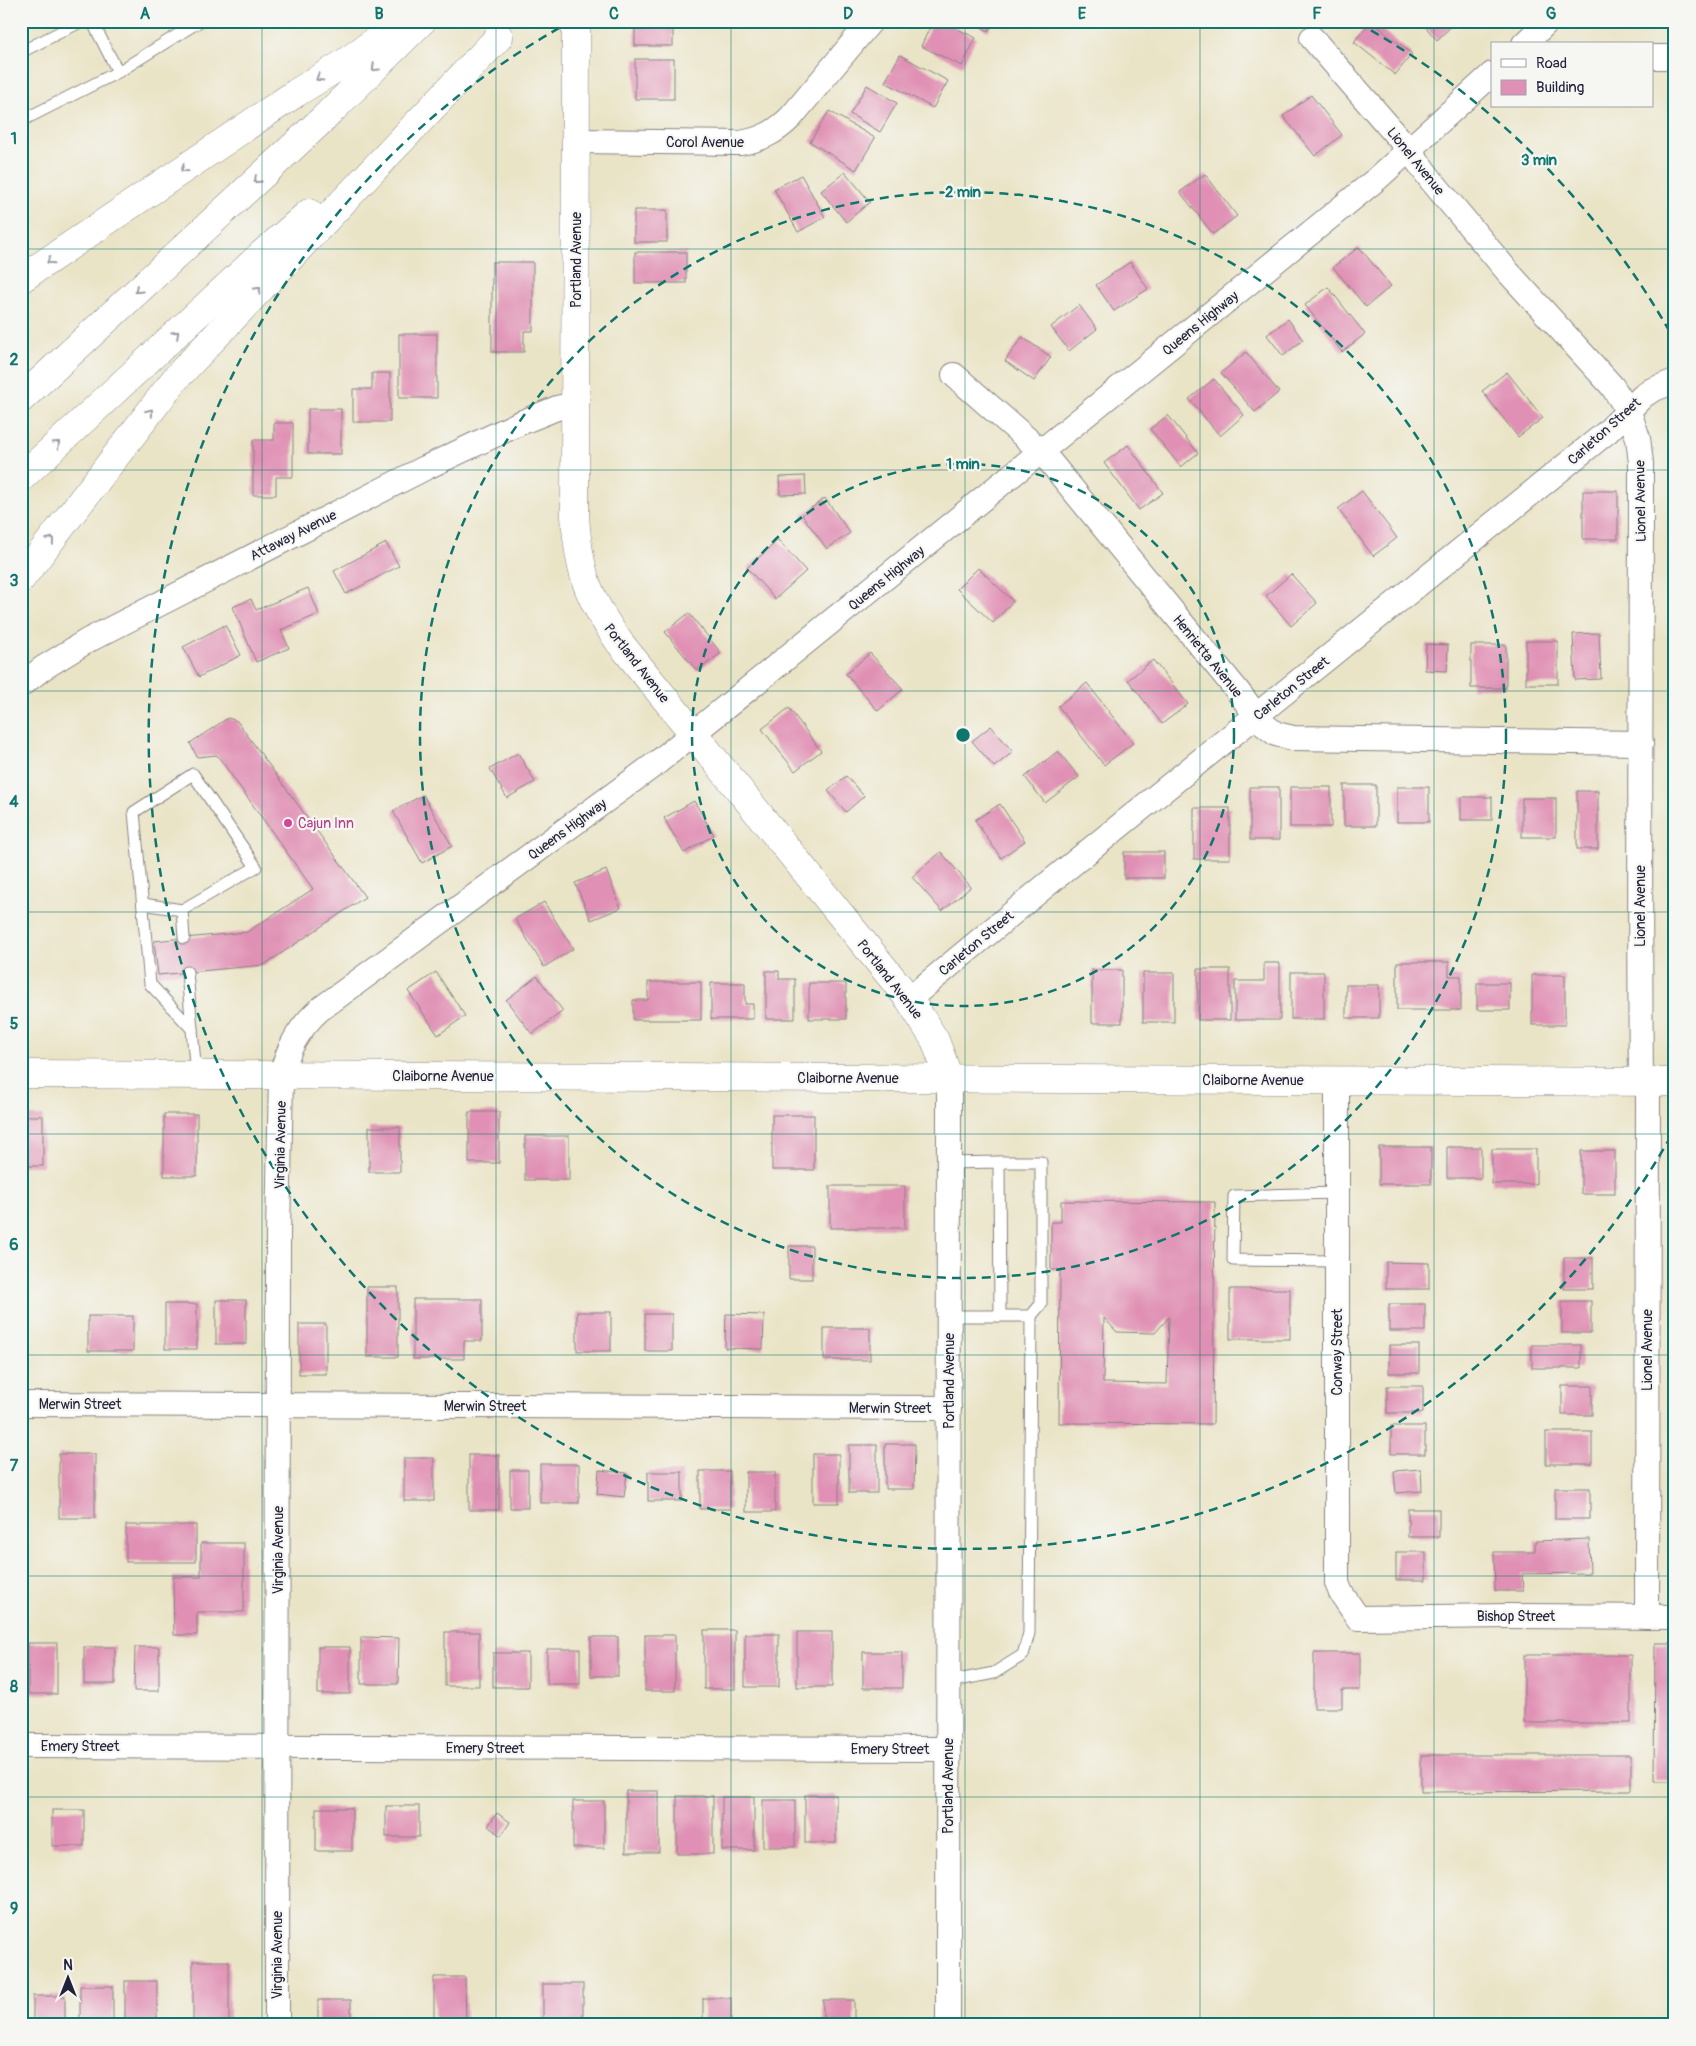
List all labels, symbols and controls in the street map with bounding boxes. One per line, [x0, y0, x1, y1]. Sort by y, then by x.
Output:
text: A [140, 4, 151, 24]
text: B [374, 4, 384, 24]
text: C [609, 4, 619, 24]
text: D [843, 4, 853, 24]
text: E [1078, 4, 1087, 24]
text: F [1312, 4, 1322, 24]
text: G [1546, 4, 1557, 24]
legend [1491, 42, 1654, 108]
text: Road [1536, 54, 1567, 73]
one-way arrow [372, 62, 381, 71]
one-way arrow [316, 72, 325, 82]
text: Building [1536, 78, 1584, 97]
street label: Lionel Avenue [1383, 124, 1448, 199]
text: 1 [11, 129, 17, 149]
street label: Corol Avenue [666, 134, 744, 151]
text: 3 min [1521, 151, 1557, 170]
one-way arrow [181, 163, 190, 172]
one-way arrow [254, 174, 263, 183]
text: 2 min [945, 183, 981, 202]
street label: Portland Avenue [568, 212, 585, 308]
one-way arrow [47, 254, 56, 264]
one-way arrow [135, 284, 144, 293]
one-way arrow [252, 287, 261, 296]
street label: Queens Highway [1159, 287, 1242, 359]
one-way arrow [170, 331, 179, 340]
text: 2 [10, 350, 19, 370]
street label: Carleton Street [1564, 394, 1645, 469]
one-way arrow [144, 408, 153, 417]
one-way arrow [51, 441, 60, 450]
text: 1 min [946, 455, 980, 474]
street label: Lionel Avenue [1631, 460, 1650, 542]
street label: Attaway Avenue [247, 506, 339, 565]
one-way arrow [45, 536, 54, 546]
street label: Queens Highway [845, 542, 928, 614]
text: 3 [10, 571, 19, 591]
street label: Henrietta Avenue [1169, 612, 1246, 701]
street label: Portland Avenue [600, 620, 673, 707]
street label: Carleton Street [1250, 653, 1333, 724]
centre of rings [954, 726, 972, 744]
text: 4 [9, 792, 19, 812]
street label: Queens Highway [525, 795, 610, 864]
place label: Cajun Inn [298, 815, 354, 832]
marker: Cajun Inn [282, 817, 294, 829]
street label: Lionel Avenue [1632, 865, 1649, 947]
street label: Carleton Street [935, 907, 1017, 980]
street label: Portland Avenue [853, 936, 926, 1023]
text: 5 [10, 1014, 19, 1034]
street label: Claiborne Avenue [392, 1068, 494, 1085]
street label: Claiborne Avenue [797, 1070, 899, 1087]
street label: Claiborne Avenue [1202, 1072, 1304, 1089]
street label: Virginia Avenue [271, 1101, 290, 1189]
text: 6 [9, 1235, 19, 1255]
street label: Conway Street [1329, 1308, 1346, 1395]
street label: Lionel Avenue [1639, 1309, 1656, 1391]
street label: Portland Avenue [941, 1333, 958, 1429]
street label: Merwin Street [39, 1396, 122, 1413]
street label: Merwin Street [444, 1398, 527, 1415]
street label: Merwin Street [849, 1400, 932, 1417]
text: 7 [10, 1456, 19, 1476]
street label: Virginia Avenue [270, 1506, 287, 1594]
street label: Bishop Street [1477, 1608, 1556, 1625]
text: 8 [10, 1677, 18, 1697]
street label: Emery Street [41, 1738, 120, 1755]
street label: Portland Avenue [940, 1738, 957, 1834]
street label: Emery Street [446, 1740, 525, 1757]
street label: Emery Street [851, 1741, 930, 1758]
text: 9 [10, 1899, 18, 1919]
street label: Virginia Avenue [269, 1911, 286, 1999]
north arrow [42, 1954, 92, 2004]
text: N [63, 1957, 73, 1974]

